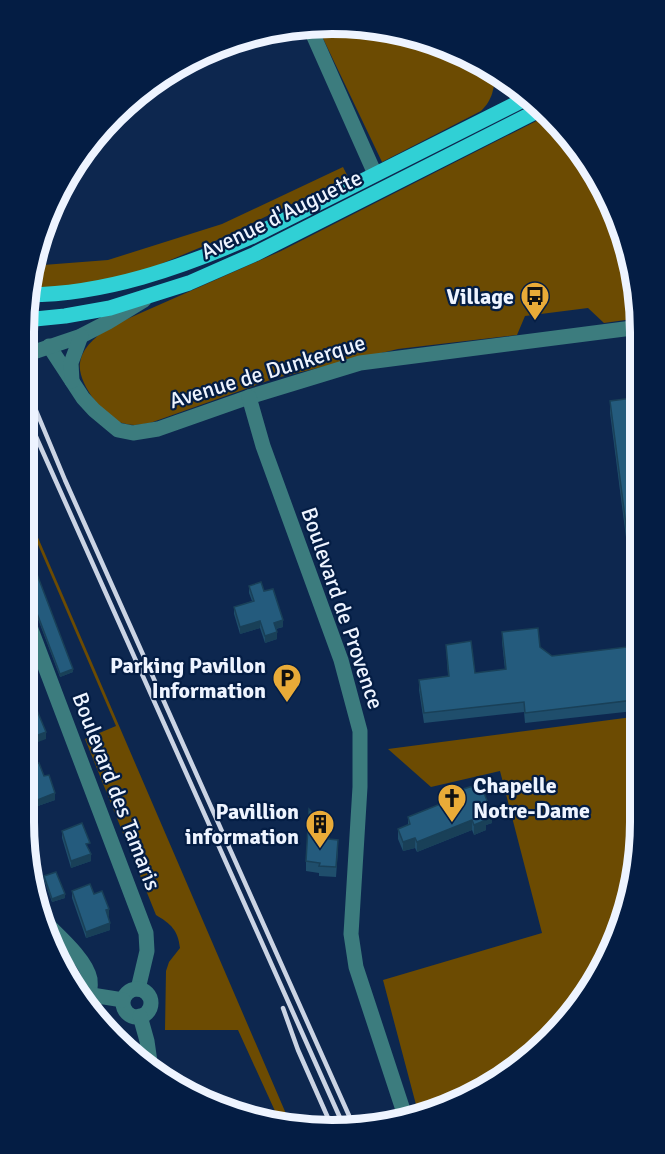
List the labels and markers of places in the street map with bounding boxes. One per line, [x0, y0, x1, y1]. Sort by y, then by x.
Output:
bus stop icon: Village [519, 280, 551, 322]
place label: Village [447, 283, 514, 310]
place label: Parking Pavillon Information [110, 652, 266, 704]
parking icon: Parking Pavillon Information [271, 662, 303, 704]
place label: Chapelle Notre-Dame [473, 772, 590, 824]
church icon: Chapelle Notre-Dame [436, 782, 468, 824]
place label: Pavillion information [185, 798, 299, 850]
building icon: Pavillion information [304, 808, 336, 850]

